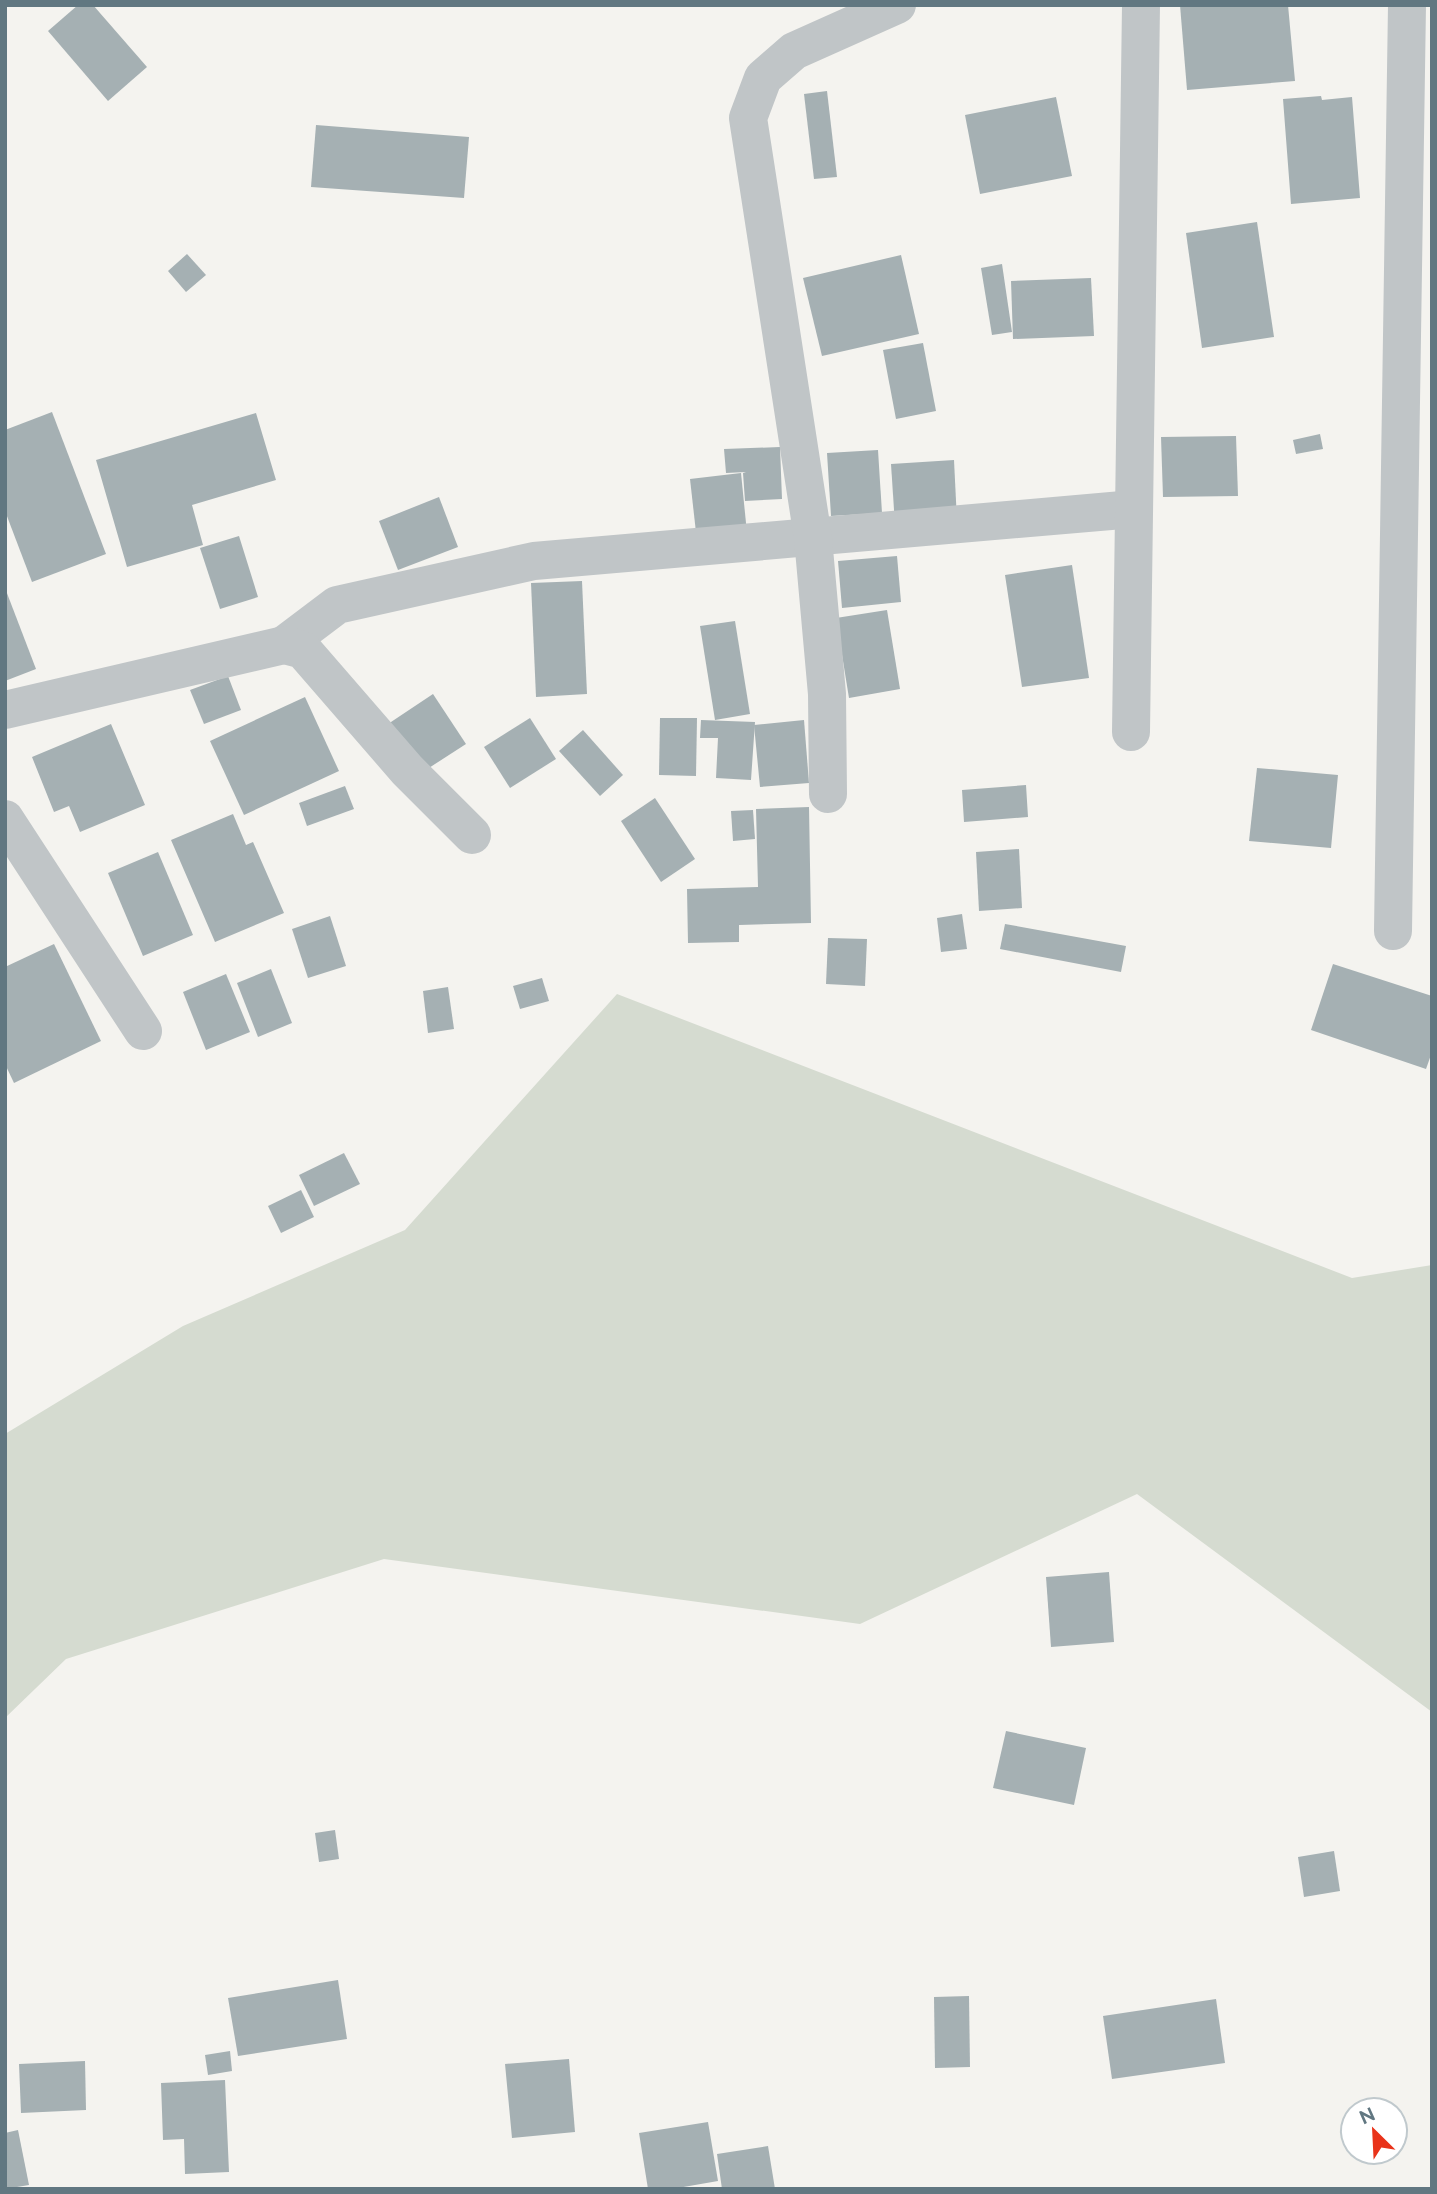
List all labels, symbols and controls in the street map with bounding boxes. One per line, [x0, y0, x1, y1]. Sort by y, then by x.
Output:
north arrow [1339, 2096, 1409, 2166]
text: N [1356, 2102, 1378, 2128]

